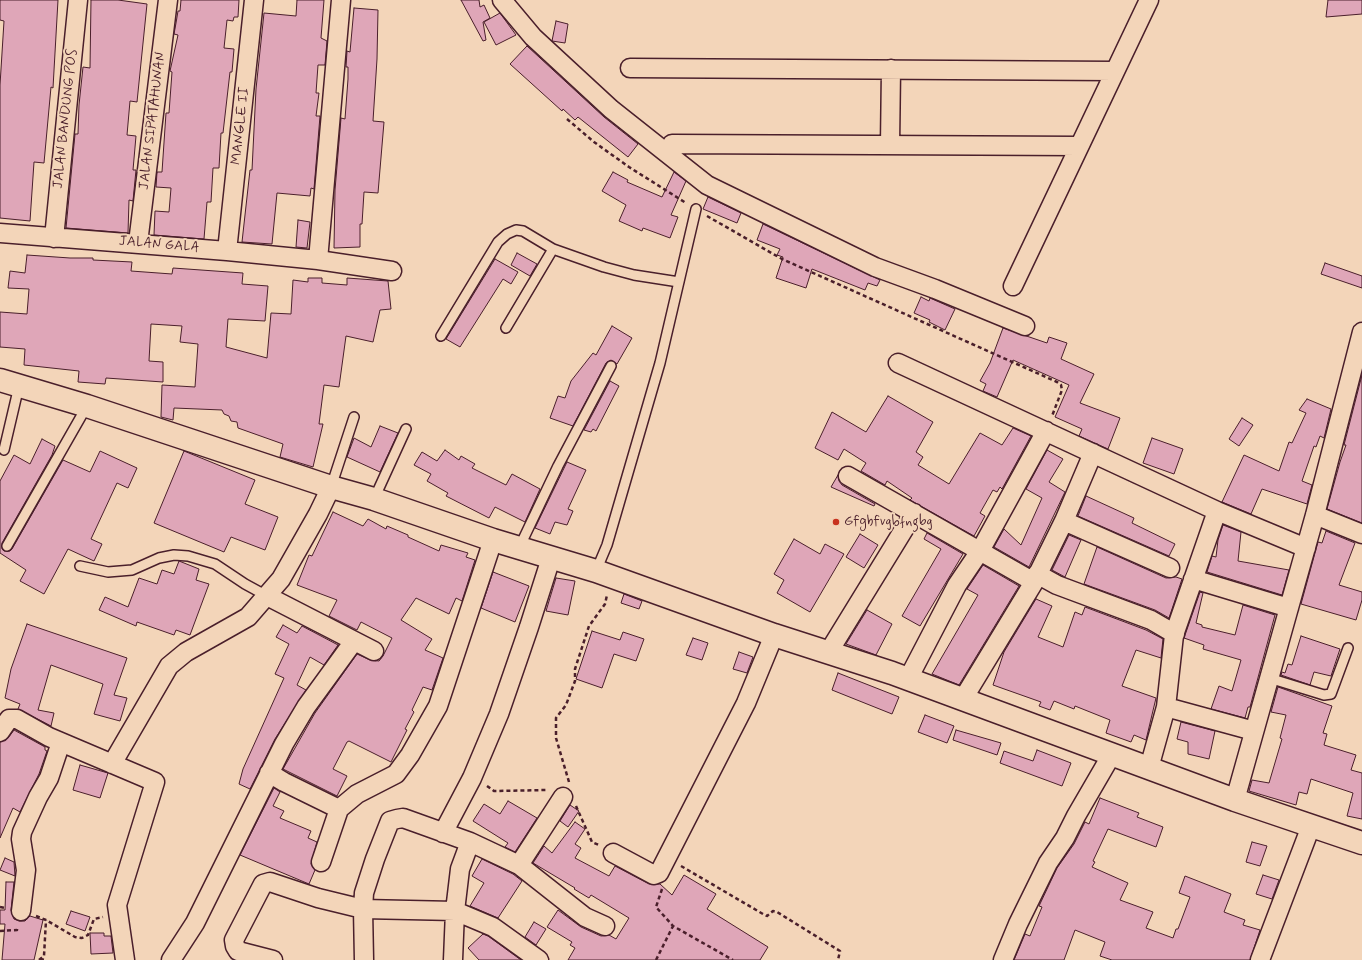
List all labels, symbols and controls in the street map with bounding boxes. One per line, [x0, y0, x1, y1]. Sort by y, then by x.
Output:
street label: JALAN BANDUNG POS [50, 48, 82, 190]
street label: JALAN SIPATAHUNAN [136, 51, 170, 191]
street label: MANGLE II [229, 86, 253, 166]
street label: JALAN GALA [118, 233, 200, 257]
place label: Gfgbfvgbfngbg [844, 514, 932, 530]
marker: Gfgbfvgbfngbg [831, 517, 841, 527]

